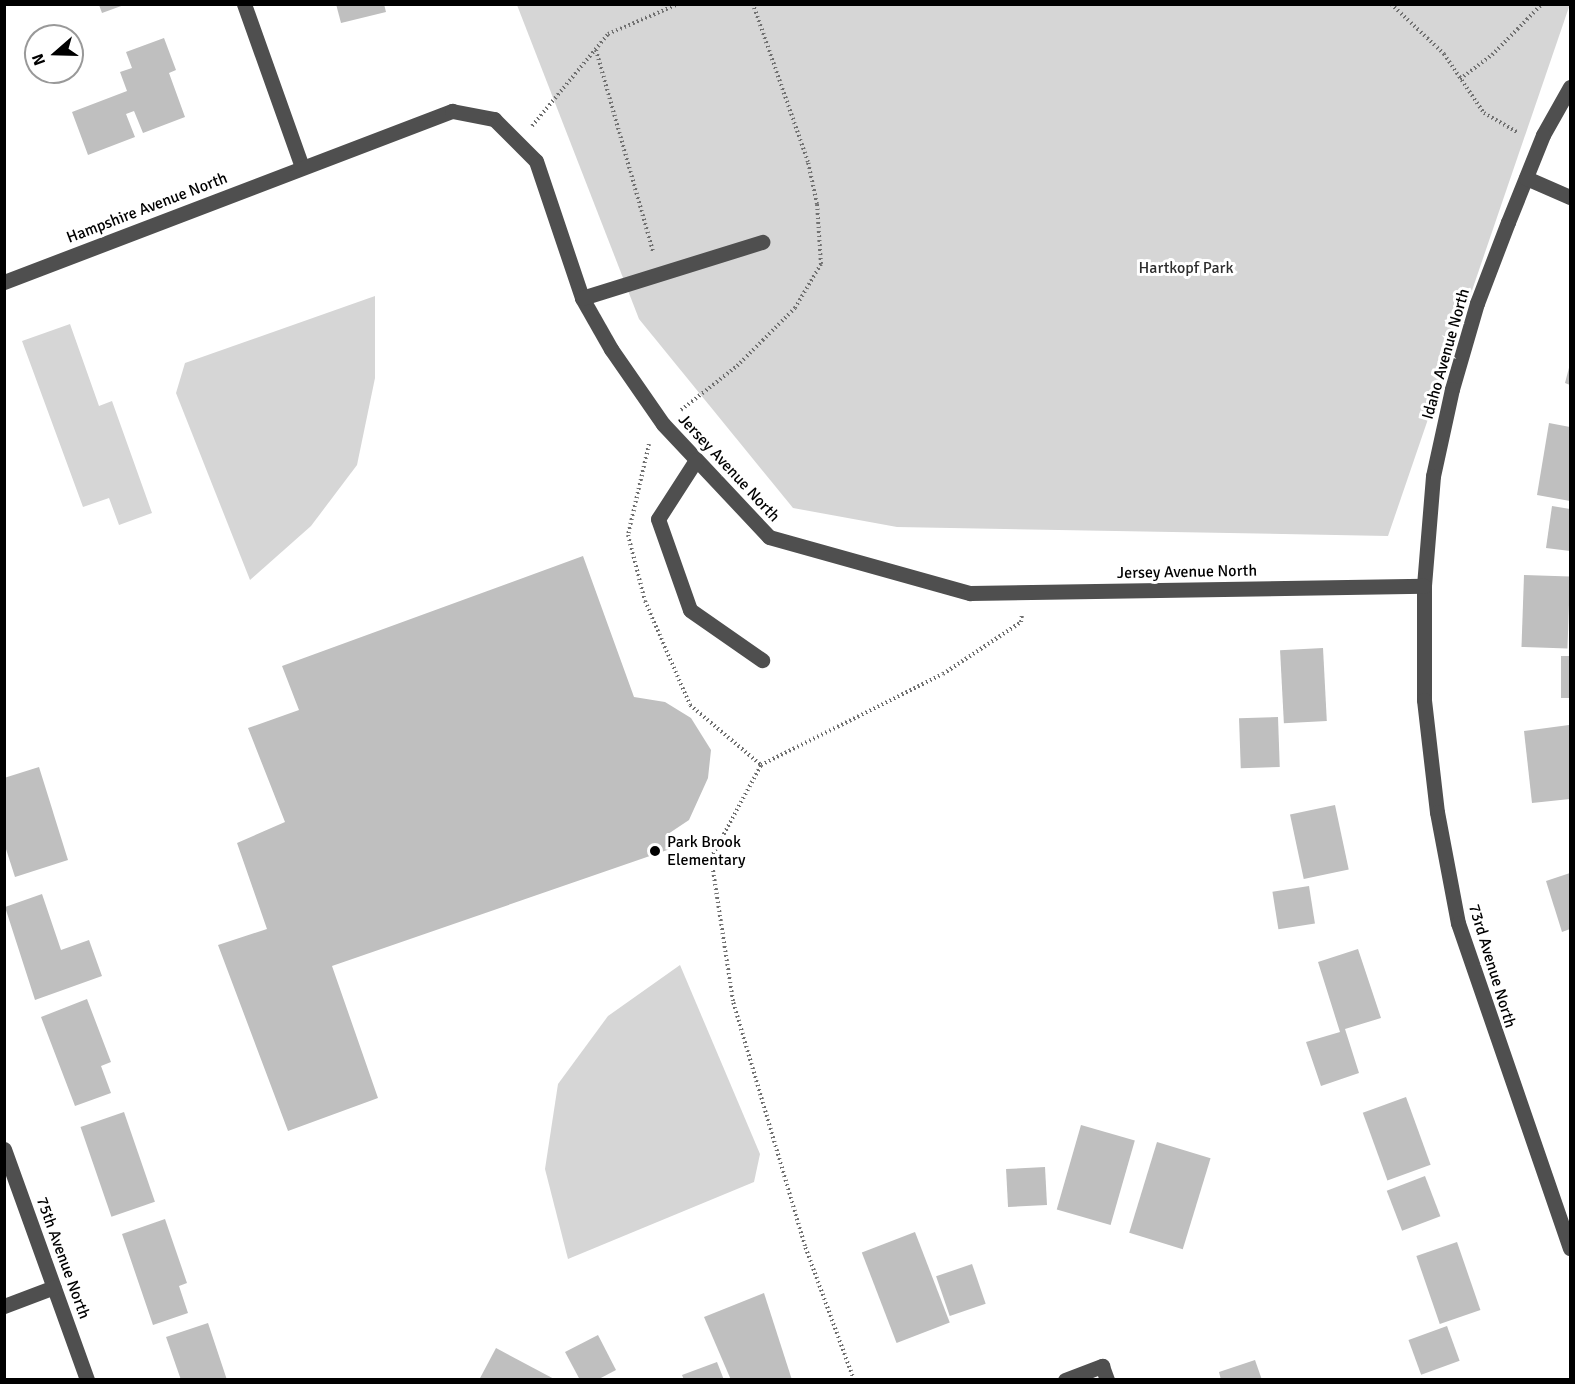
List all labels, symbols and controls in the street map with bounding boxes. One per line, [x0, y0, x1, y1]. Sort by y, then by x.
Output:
north arrow [24, 24, 84, 84]
text: N [28, 51, 50, 68]
street label: Hampshire Avenue North [64, 168, 230, 248]
park label: Hartkopf Park [1139, 258, 1233, 278]
street label: Idaho Avenue North [1418, 286, 1474, 422]
street label: Jersey Avenue North [674, 410, 784, 526]
street label: Jersey Avenue North [1117, 561, 1257, 583]
place label: Park Brook Elementary [667, 832, 746, 870]
marker: Park Brook Elementary [648, 844, 662, 858]
street label: 73rd Avenue North [1464, 902, 1520, 1030]
street label: 75th Avenue North [32, 1194, 94, 1322]

